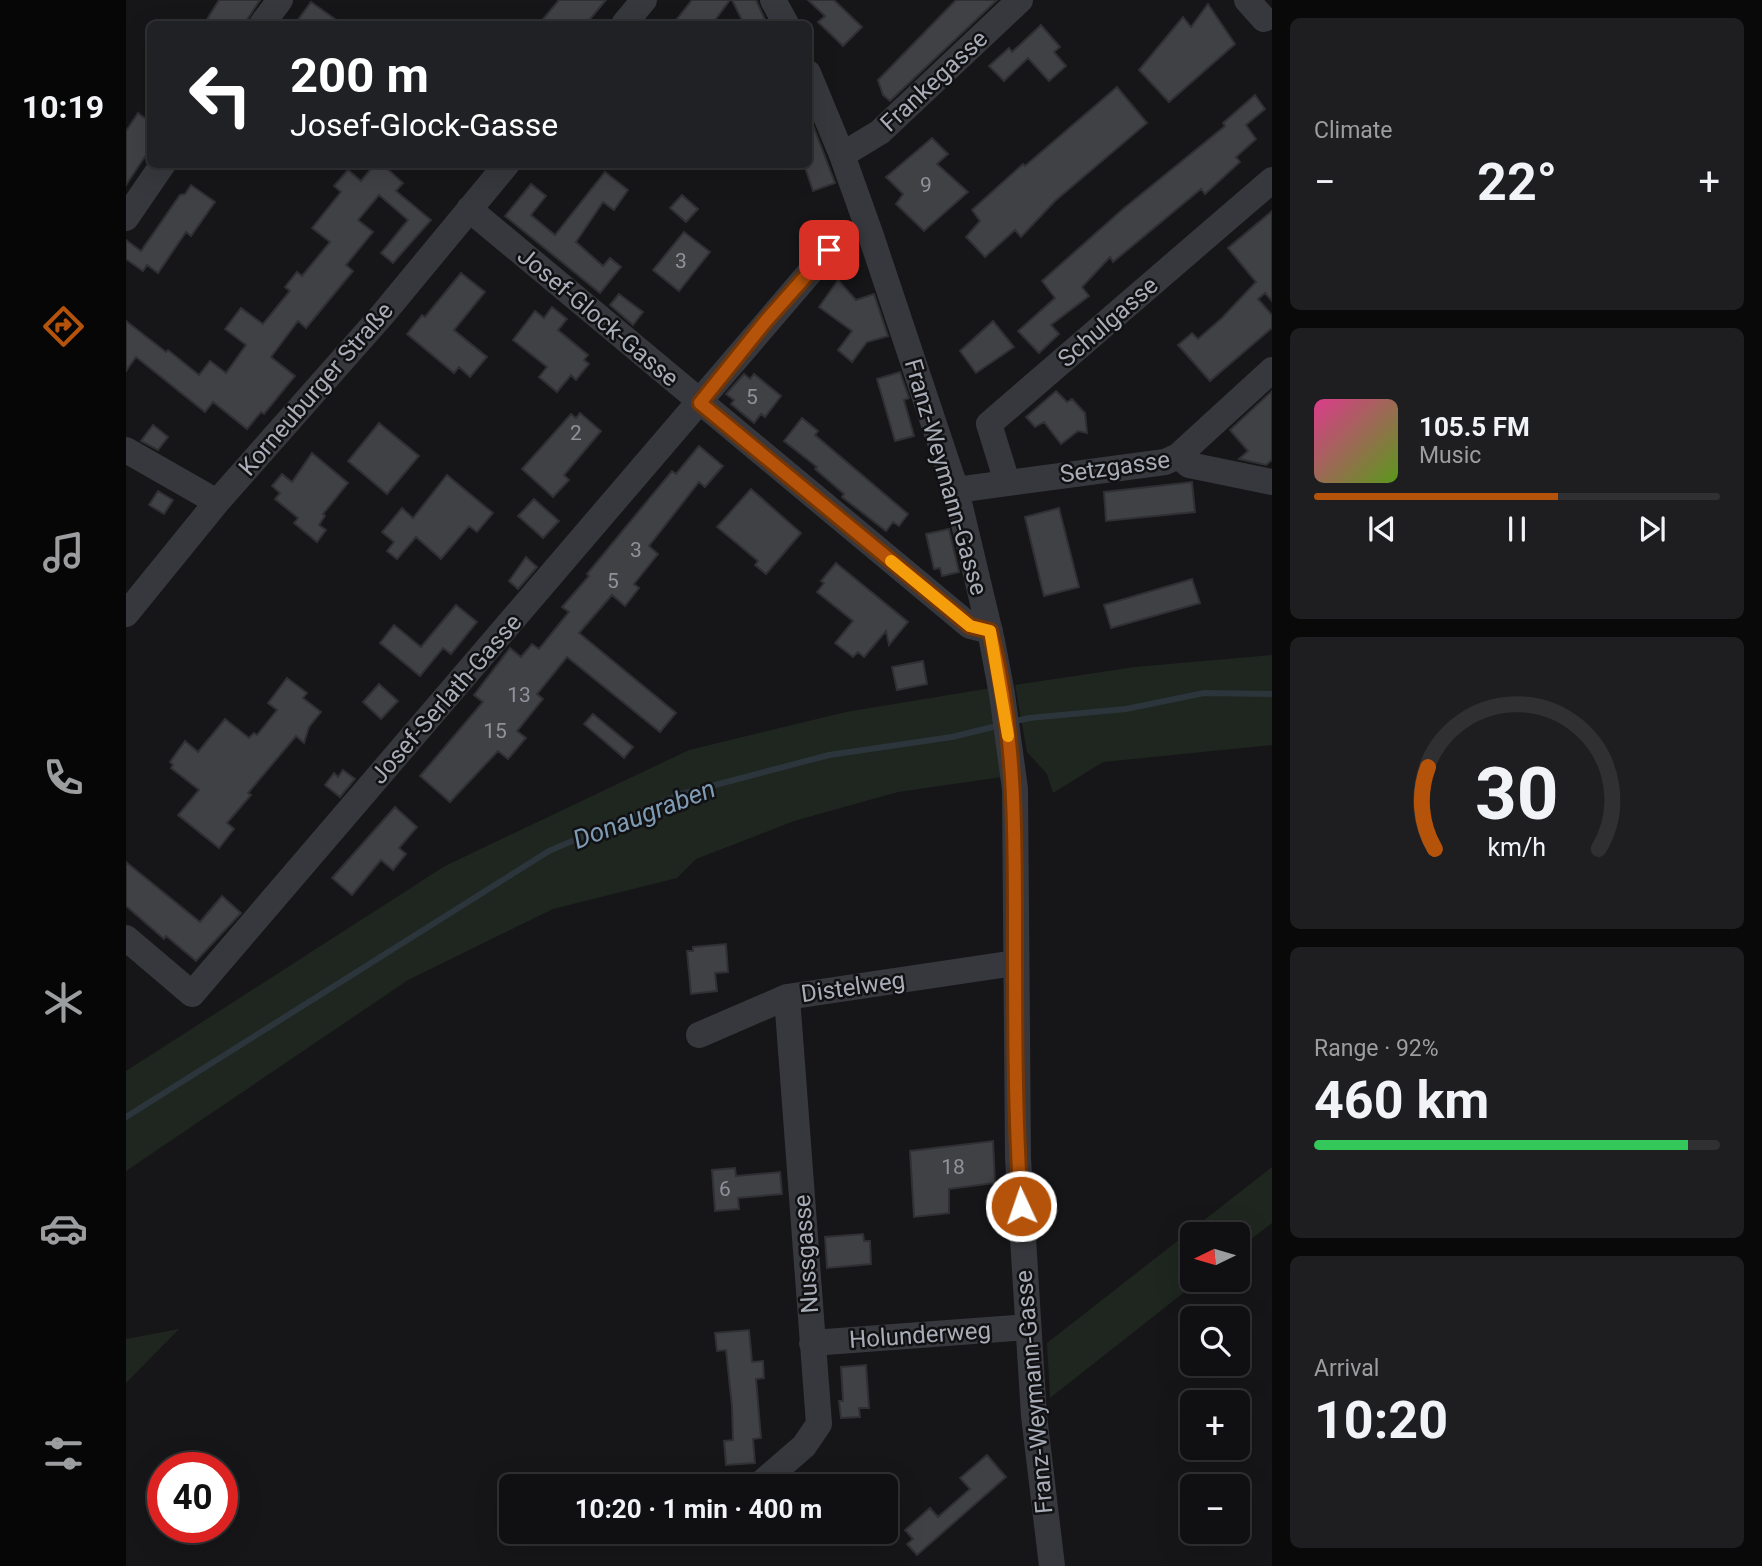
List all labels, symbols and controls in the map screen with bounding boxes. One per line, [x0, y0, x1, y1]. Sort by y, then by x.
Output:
street label: Frankegasse [875, 25, 993, 137]
text: 200 m [290, 47, 429, 104]
icon: left [175, 49, 266, 140]
text: 10:19 [22, 88, 104, 126]
text: Josef-Glock-Gasse [290, 106, 558, 144]
text: Climate [1314, 117, 1393, 144]
text: 22° [1477, 152, 1557, 213]
text: − [1314, 160, 1336, 204]
text: + [1698, 160, 1720, 204]
house number: 9 [920, 173, 932, 197]
pin [799, 220, 859, 280]
icon: arrive [810, 231, 848, 269]
street label: Josef-Glock-Gasse [512, 242, 684, 392]
house number: 3 [675, 249, 687, 273]
street label: Schulgasse [1052, 271, 1164, 373]
street label: Korneuburger Straße [233, 297, 399, 481]
icon: directions [39, 302, 88, 351]
street label: Franz-Weymann-Gasse [899, 356, 993, 598]
house number: 5 [746, 385, 758, 409]
text: 105.5 FM [1419, 412, 1530, 442]
house number: 2 [570, 421, 582, 445]
text: Music [1419, 442, 1481, 469]
street label: Setzgasse [1058, 445, 1172, 489]
icon: previous [1363, 510, 1401, 548]
icon: pause [1498, 510, 1536, 548]
icon: next [1633, 510, 1671, 548]
icon: music [39, 528, 88, 577]
house number: 3 [630, 538, 642, 562]
house number: 5 [607, 569, 619, 593]
street label: Josef-Serlath-Gasse [365, 608, 527, 790]
house number: 13 [507, 683, 531, 707]
house number: 15 [483, 719, 507, 743]
text: 30 [1475, 751, 1559, 837]
icon: phone [39, 753, 88, 802]
water label: Donaugraben [569, 773, 719, 855]
text: km/h [1488, 833, 1546, 862]
street label: Distelweg [799, 966, 907, 1008]
icon: climate [39, 978, 88, 1027]
text: Range · 92% [1314, 1035, 1439, 1062]
text: 460 km [1314, 1070, 1489, 1131]
house number: 18 [941, 1155, 965, 1179]
position arrow [984, 1169, 1058, 1243]
house number: 6 [719, 1177, 731, 1201]
street label: Nussgasse [788, 1194, 824, 1314]
icon: car [39, 1204, 88, 1253]
north arrow [1180, 1222, 1250, 1292]
map controls [1180, 1222, 1250, 1544]
street label: Franz-Weymann-Gasse [1009, 1269, 1059, 1515]
button: search [1180, 1306, 1250, 1376]
street label: Holunderweg [848, 1316, 992, 1354]
text: Arrival [1314, 1355, 1379, 1382]
button: + [1180, 1390, 1250, 1460]
text: 10:20 [1314, 1390, 1448, 1451]
icon: filters [39, 1429, 88, 1478]
speed limit sign: 40 [147, 1452, 238, 1543]
button: − [1180, 1474, 1250, 1544]
text: 10:20 · 1 min · 400 m [575, 1494, 822, 1524]

